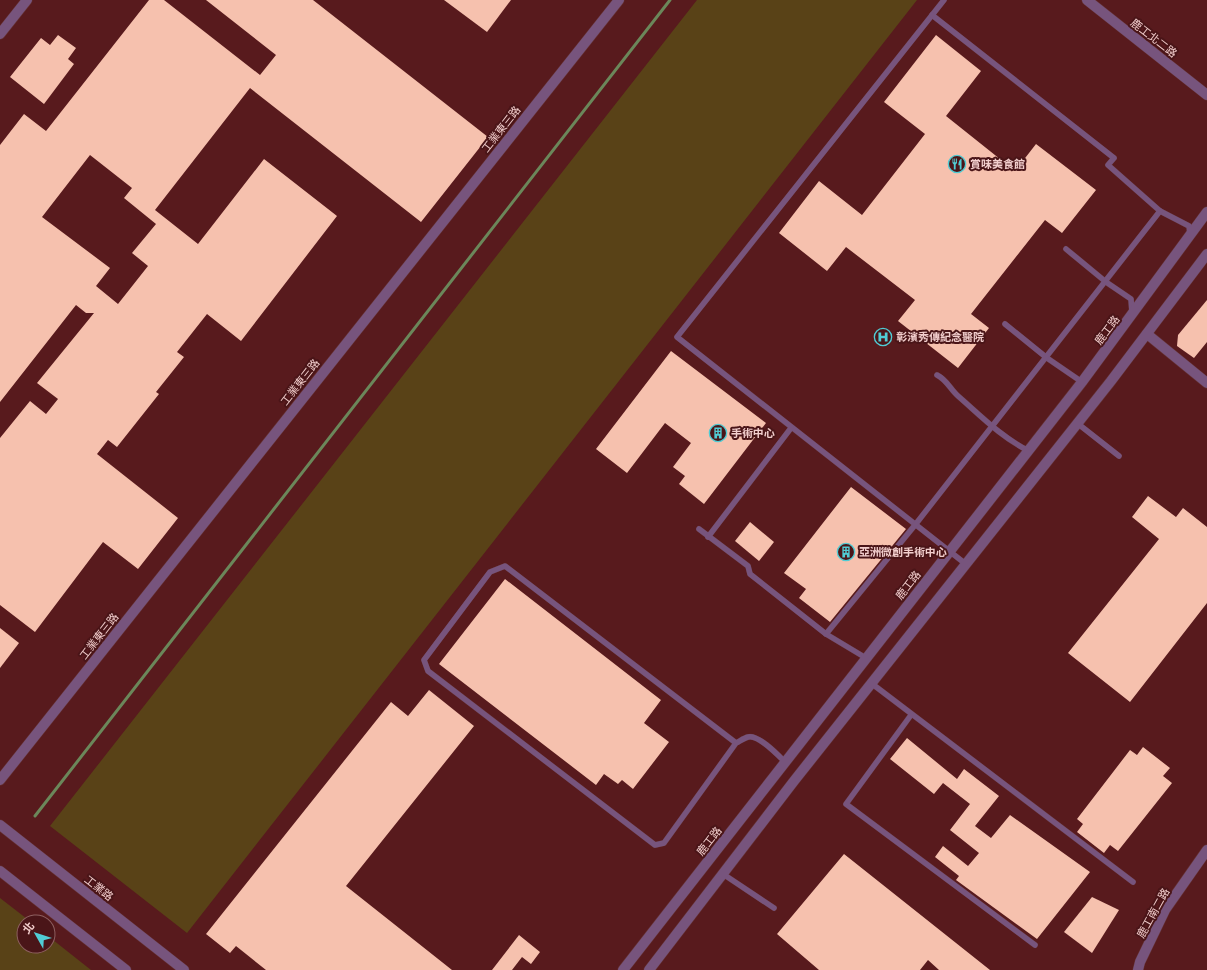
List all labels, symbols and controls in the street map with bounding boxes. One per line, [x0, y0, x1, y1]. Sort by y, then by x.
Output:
street label: 鹿工北二路 [1129, 16, 1180, 60]
street label: 工業東三路 [479, 103, 523, 154]
restaurant icon: 賞味美食館 [947, 154, 967, 174]
place label: 賞味美食館 [970, 157, 1025, 170]
street label: 鹿工路 [1091, 313, 1122, 347]
hospital icon: 彰濱秀傳紀念醫院 [873, 327, 893, 347]
place label: 彰濱秀傳紀念醫院 [896, 330, 984, 343]
street label: 工業東三路 [278, 356, 322, 407]
building icon: 手術中心 [708, 423, 728, 443]
place label: 手術中心 [731, 426, 775, 439]
building icon: 亞洲微創手術中心 [836, 542, 856, 562]
place label: 亞洲微創手術中心 [859, 545, 947, 558]
street label: 鹿工路 [892, 568, 923, 602]
street label: 工業東三路 [77, 610, 121, 661]
street label: 鹿工路 [693, 824, 724, 858]
street label: 工業路 [82, 872, 116, 903]
street label: 鹿工南二路 [1134, 886, 1172, 940]
north arrow [16, 914, 56, 954]
text: 北 [19, 919, 36, 936]

